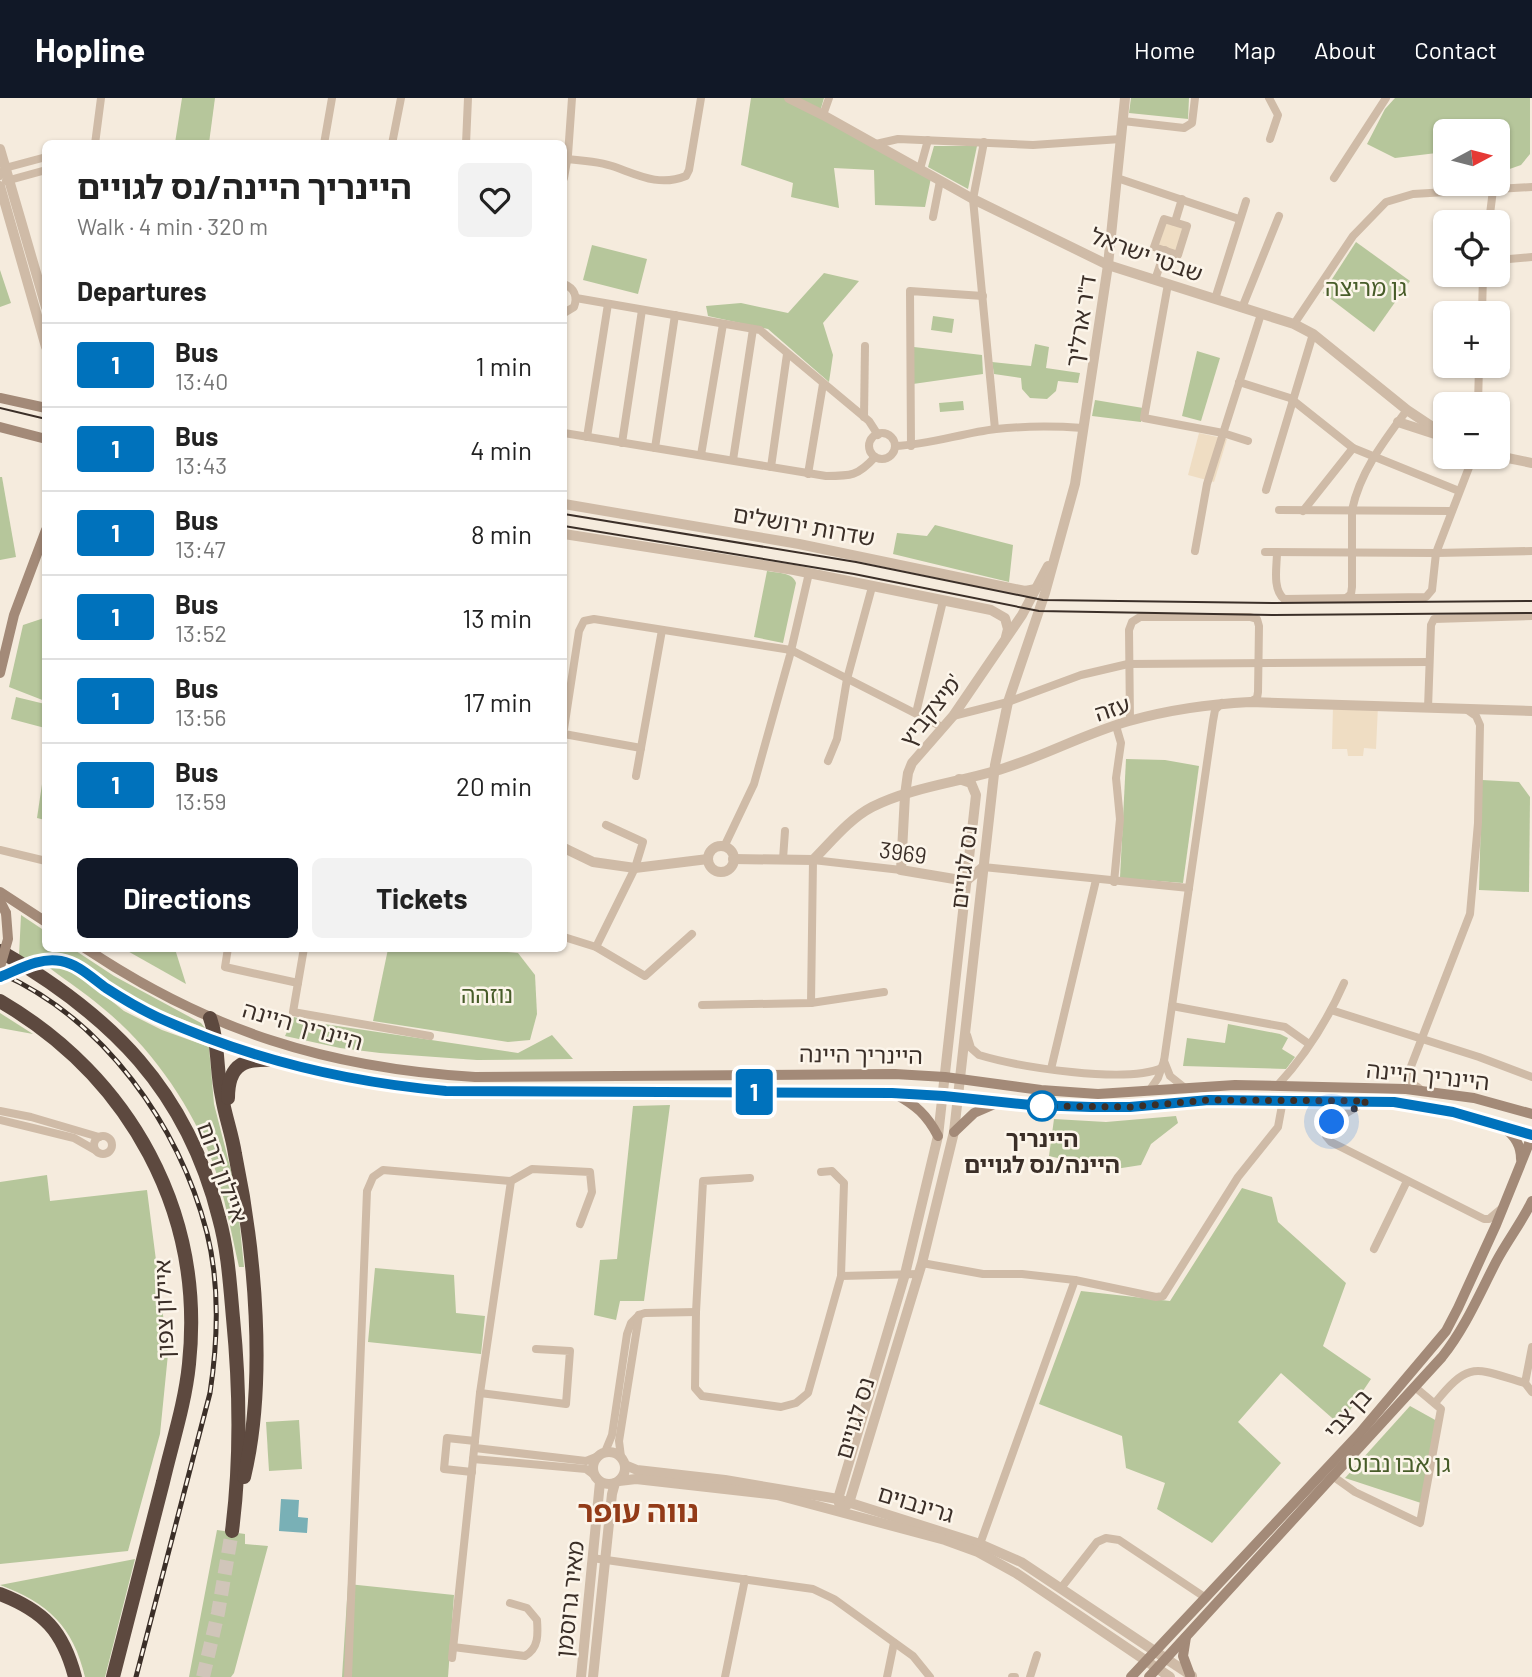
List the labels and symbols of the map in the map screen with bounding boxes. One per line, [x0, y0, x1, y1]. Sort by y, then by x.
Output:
north arrow [1433, 119, 1510, 196]
street label: שבטי ישראל [1087, 221, 1207, 287]
street label: ד"ר ארליך [1059, 273, 1101, 369]
park label: גן מריצה [1325, 273, 1407, 301]
street label: שדרות ירושלים [731, 499, 877, 551]
street label: מיצקביץ' [893, 668, 967, 752]
street label: עזה [1091, 689, 1133, 727]
street label: נס לגויים [944, 824, 982, 910]
street label: 3969 [877, 835, 929, 869]
park label: נוזהה [461, 980, 513, 1008]
street label: היינריך היינה [240, 994, 366, 1056]
street label: היינריך היינה [799, 1039, 923, 1069]
street label: היינריך היינה [1365, 1055, 1491, 1095]
line badge: 1 [731, 1069, 777, 1115]
marker: היינריך היינה/נס לגויים [1027, 1091, 1057, 1121]
your location [1314, 1104, 1349, 1139]
street label: איילון דרום [192, 1118, 254, 1226]
place label: היינריך היינה/נס לגויים [964, 1124, 1120, 1178]
street label: איילון צפון [147, 1259, 179, 1359]
street label: נס לגויים [828, 1374, 880, 1462]
street label: בן צבי [1317, 1382, 1377, 1444]
park label: גן אבו נבוט [1348, 1449, 1451, 1477]
street label: גרינבוים [875, 1478, 958, 1528]
district label: נווה עופר [577, 1492, 699, 1528]
street label: מאיר גרוסמן [549, 1539, 589, 1659]

